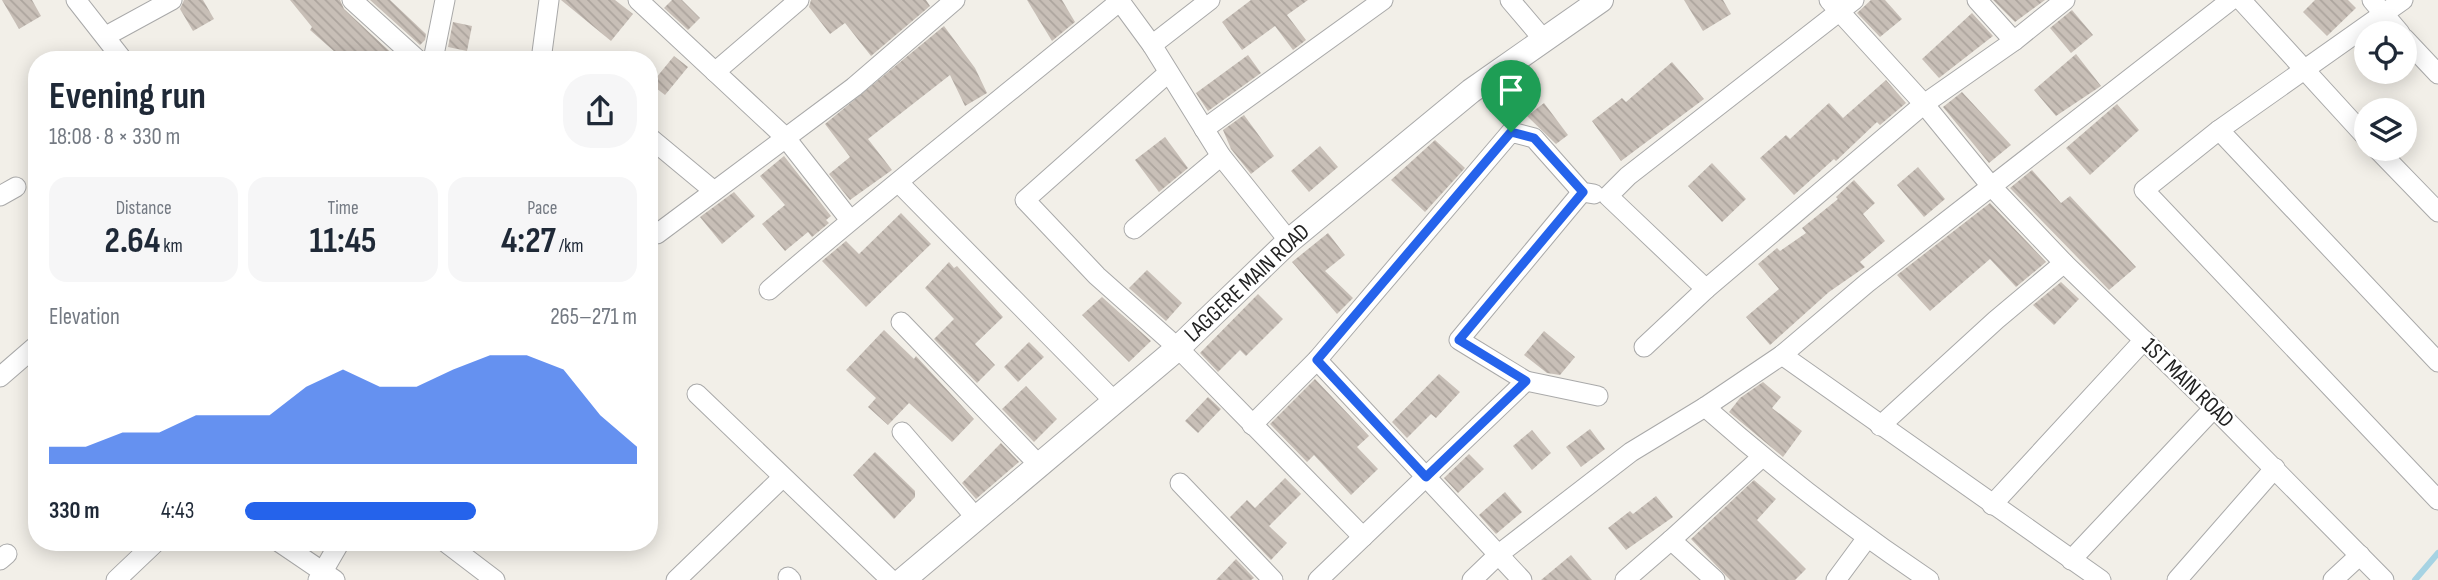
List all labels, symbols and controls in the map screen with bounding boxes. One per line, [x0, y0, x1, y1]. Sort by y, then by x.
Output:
map controls [2354, 21, 2417, 161]
button: locate [2354, 21, 2417, 84]
pin [1481, 60, 1541, 132]
icon: arrive [1492, 71, 1530, 109]
text: Evening run [49, 74, 206, 119]
button: share [563, 74, 637, 148]
button: layers [2354, 98, 2417, 161]
text: 18:08 · 8 × 330 m [49, 123, 180, 151]
text: Distance [116, 197, 172, 220]
text: Time [327, 197, 359, 220]
text: Pace [527, 197, 557, 220]
street label: LAGGERE MAIN ROAD [1179, 218, 1315, 348]
text: 2.64 [105, 220, 160, 263]
text: 11:45 [310, 220, 376, 263]
text: 4:27 [501, 220, 556, 263]
text: km [160, 235, 183, 258]
text: /km [556, 235, 584, 258]
text: Elevation [49, 303, 120, 331]
text: 265–271 m [550, 303, 637, 331]
street label: 1ST MAIN ROAD [2136, 332, 2240, 434]
text: 330 m [49, 497, 99, 525]
text: 4:43 [161, 497, 194, 525]

